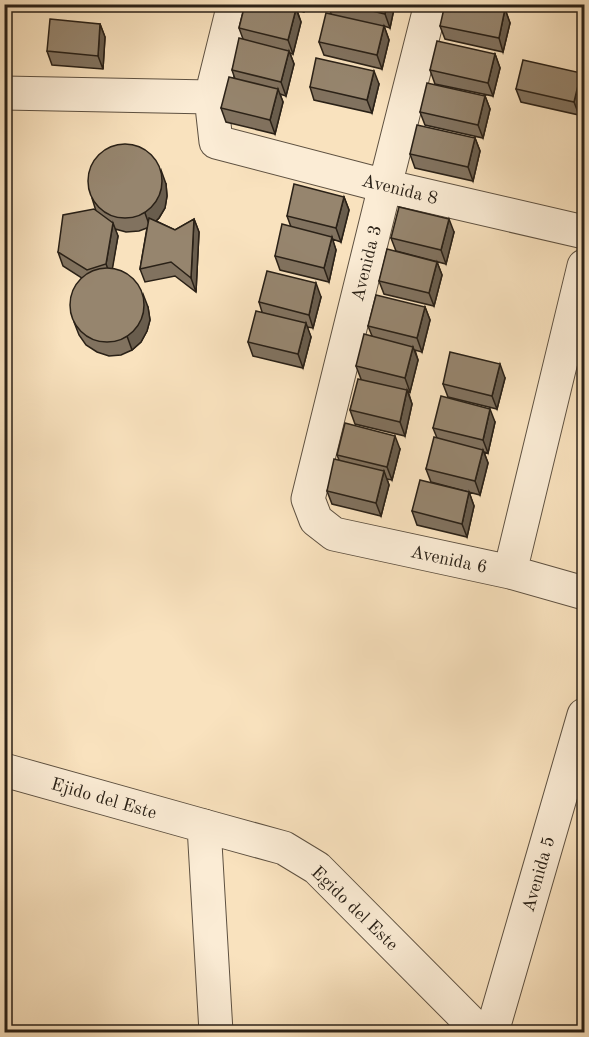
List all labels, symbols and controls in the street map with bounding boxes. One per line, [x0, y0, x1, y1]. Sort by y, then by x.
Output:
street label: Avenida 8 [360, 172, 440, 208]
street label: Avenida 3 [349, 223, 385, 303]
street label: Avenida 6 [409, 543, 489, 577]
street label: Ejido del Este [49, 775, 158, 823]
street label: Avenida 5 [520, 834, 558, 914]
street label: Egido del Este [307, 863, 401, 954]

